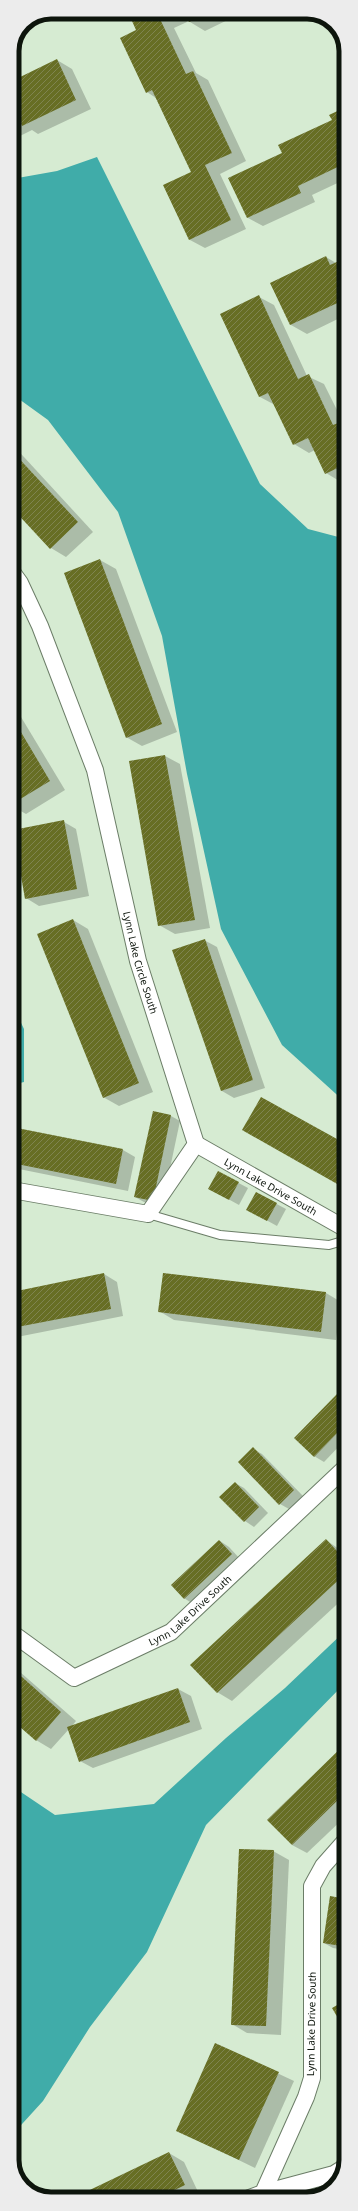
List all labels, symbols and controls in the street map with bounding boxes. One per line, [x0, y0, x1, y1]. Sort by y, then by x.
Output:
street label: Lynn Lake Circle South [120, 910, 161, 1016]
street label: Lynn Lake Drive South [222, 1154, 320, 1218]
street label: Lynn Lake Drive South [146, 1572, 234, 1649]
street label: Lynn Lake Drive South [303, 1972, 319, 2076]

